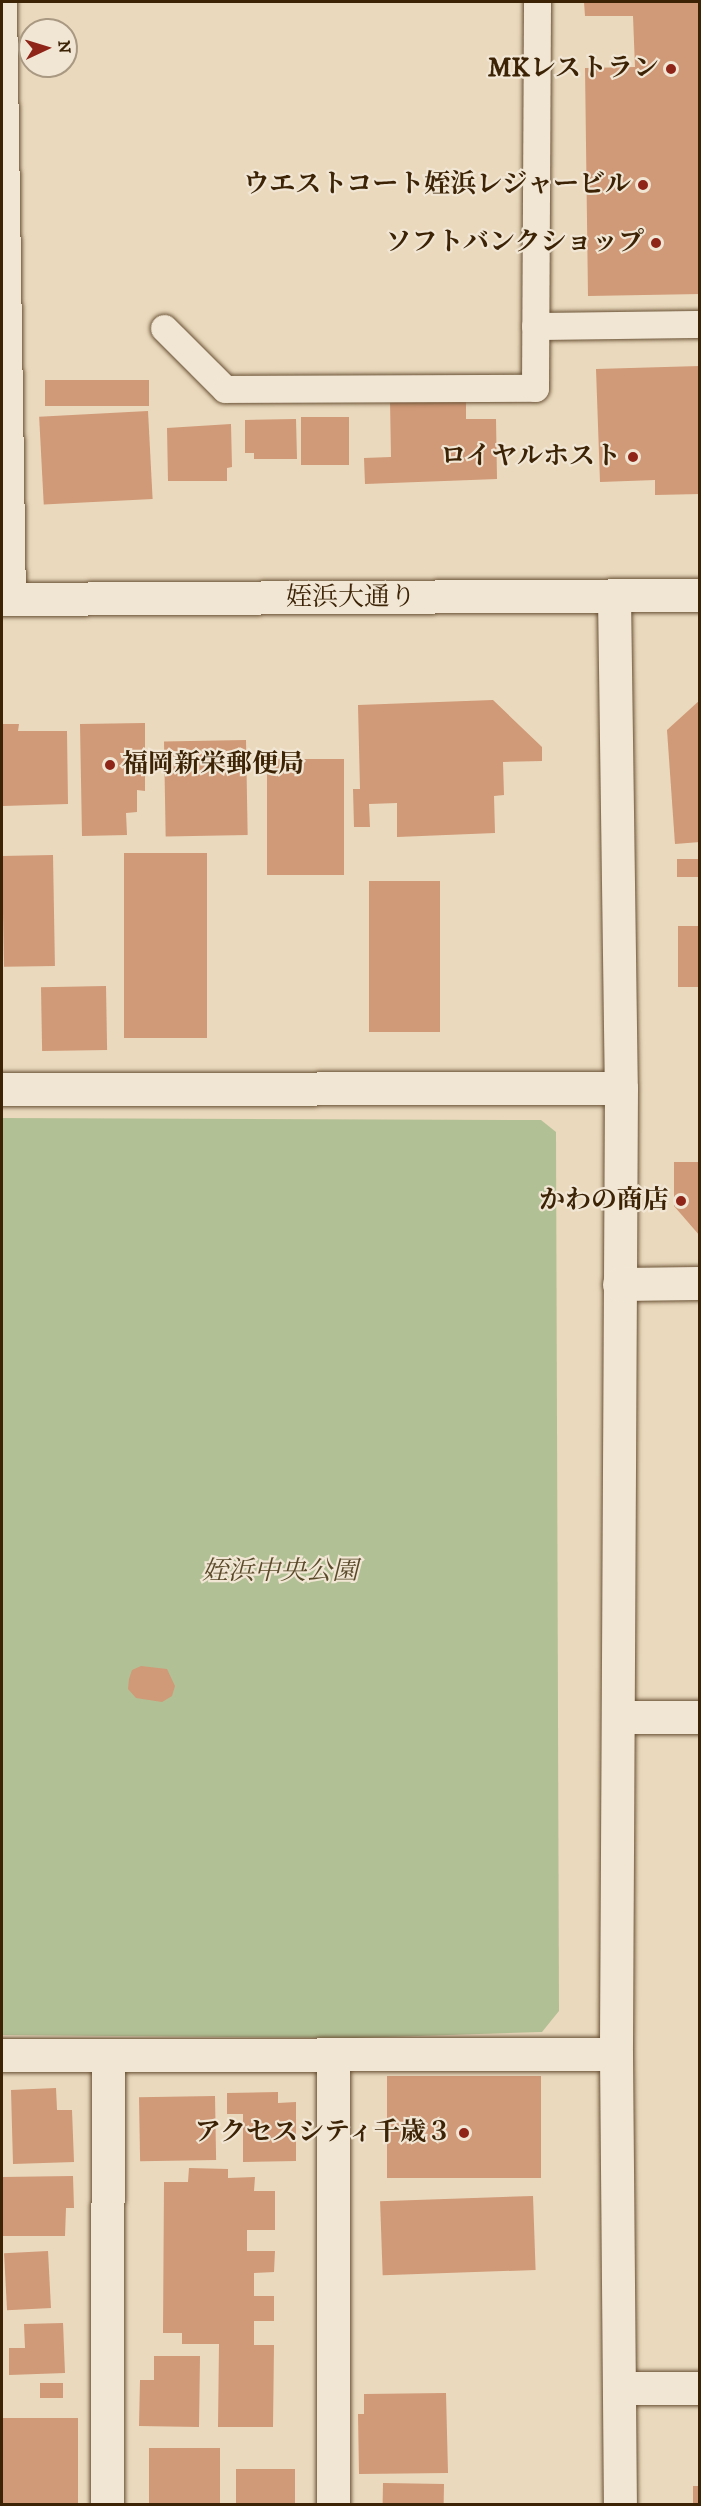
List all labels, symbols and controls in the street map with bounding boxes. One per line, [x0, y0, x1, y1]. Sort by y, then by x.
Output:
north arrow [18, 18, 78, 78]
text: N [54, 40, 74, 54]
place label: MKレストラン [487, 53, 659, 85]
marker: MKレストラン [664, 62, 678, 76]
place label: ウエストコート姪浜レジャービル [241, 169, 631, 201]
marker: ウエストコート姪浜レジャービル [636, 178, 650, 192]
place label: ソフトバンクショップ [384, 227, 644, 259]
marker: ソフトバンクショップ [649, 236, 663, 250]
place label: ロイヤルホスト [439, 441, 621, 473]
marker: ロイヤルホスト [626, 450, 640, 464]
street label: 姪浜大通り [286, 582, 416, 614]
place label: 福岡新栄郵便局 [122, 749, 304, 781]
marker: 福岡新栄郵便局 [103, 758, 117, 772]
place label: かわの商店 [539, 1185, 669, 1217]
marker: かわの商店 [674, 1194, 688, 1208]
park label: 姪浜中央公園 [202, 1556, 358, 1588]
place label: アクセスシティ千歳３ [192, 2117, 452, 2149]
marker: アクセスシティ千歳３ [457, 2126, 471, 2140]

